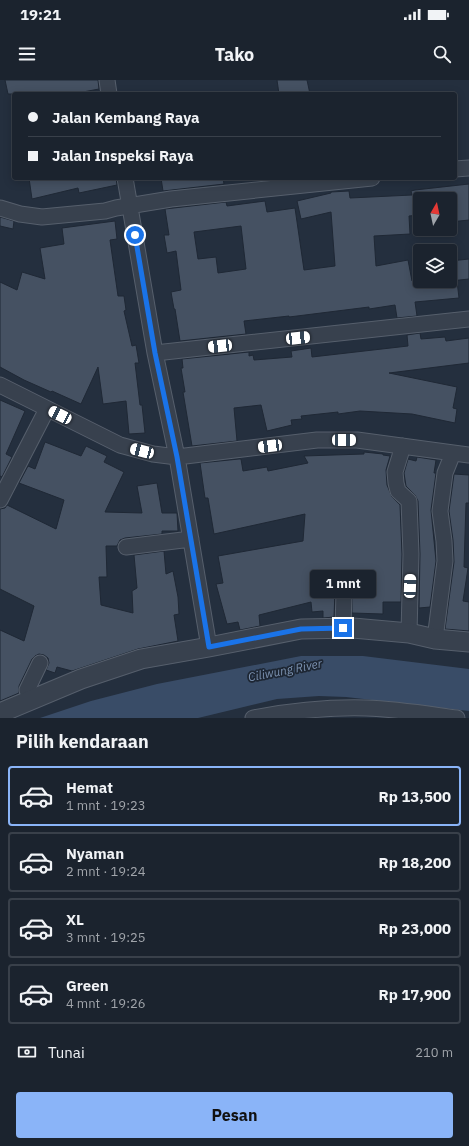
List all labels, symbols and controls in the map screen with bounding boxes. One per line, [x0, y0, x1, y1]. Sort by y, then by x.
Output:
text: 19:21 [20, 5, 61, 24]
icon: menu [16, 43, 38, 65]
text: Tako [215, 43, 254, 66]
icon: search [431, 43, 453, 65]
text: Jalan Kembang Raya [52, 108, 200, 127]
text: Jalan Inspeksi Raya [52, 146, 194, 165]
north arrow [413, 192, 457, 236]
map controls [413, 192, 457, 288]
route start [126, 226, 144, 244]
button: layers [413, 244, 457, 288]
car [285, 331, 311, 345]
car [207, 339, 233, 353]
car [47, 404, 73, 426]
car [332, 434, 356, 446]
car [257, 439, 283, 453]
car [129, 442, 155, 460]
callout: 1 mnt [310, 570, 376, 598]
car [404, 574, 416, 598]
text: 1 mnt [325, 575, 361, 592]
route end [334, 619, 352, 637]
water label: Ciliwung River [247, 655, 324, 685]
text: Pilih kendaraan [16, 730, 149, 753]
icon: car [18, 778, 54, 814]
text: Hemat [66, 778, 113, 797]
text: Rp 13,500 [379, 787, 451, 806]
text: 1 mnt · 19:23 [66, 797, 146, 814]
icon: car [18, 844, 54, 880]
text: Nyaman [66, 844, 124, 863]
text: Rp 18,200 [379, 853, 451, 872]
text: 2 mnt · 19:24 [66, 863, 146, 880]
icon: car [18, 910, 54, 946]
text: XL [66, 910, 84, 929]
text: Rp 23,000 [379, 919, 451, 938]
text: 3 mnt · 19:25 [66, 929, 146, 946]
icon: car [18, 976, 54, 1012]
text: Green [66, 976, 109, 995]
text: Rp 17,900 [379, 985, 451, 1004]
text: 4 mnt · 19:26 [66, 995, 146, 1012]
icon: cash [16, 1041, 38, 1063]
text: Tunai [48, 1043, 85, 1062]
text: 210 m [415, 1044, 453, 1061]
button: Pesan [16, 1092, 453, 1138]

